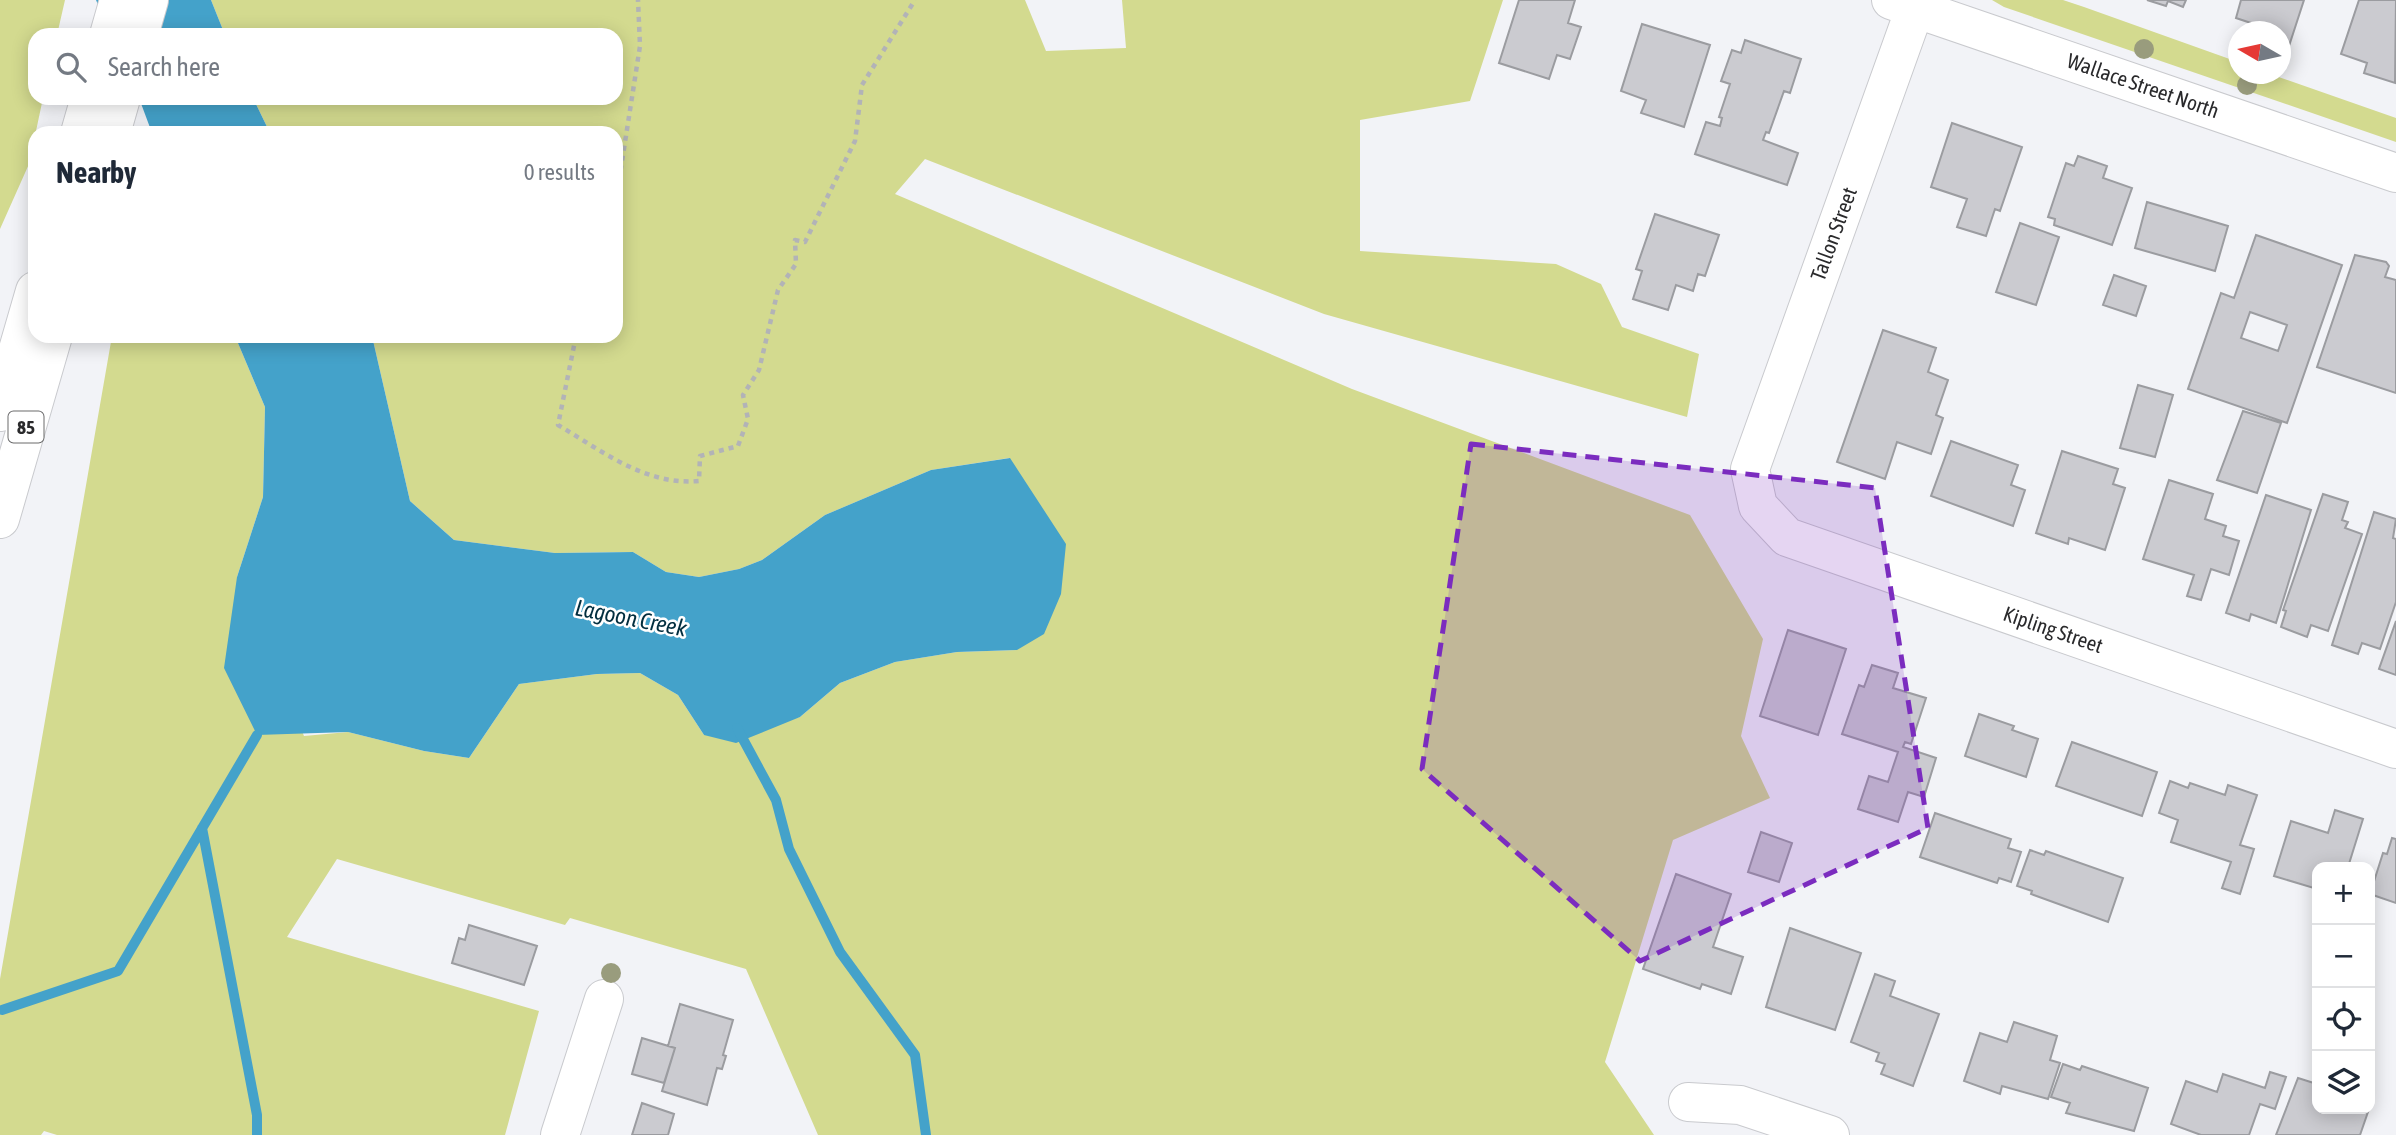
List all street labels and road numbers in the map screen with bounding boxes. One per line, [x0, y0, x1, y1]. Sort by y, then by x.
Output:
street label: Wallace Street North [2064, 48, 2222, 122]
street label: Tallon Street [1805, 184, 1861, 284]
road number: 85 [8, 412, 44, 442]
street label: Kipling Street [2000, 601, 2106, 657]

